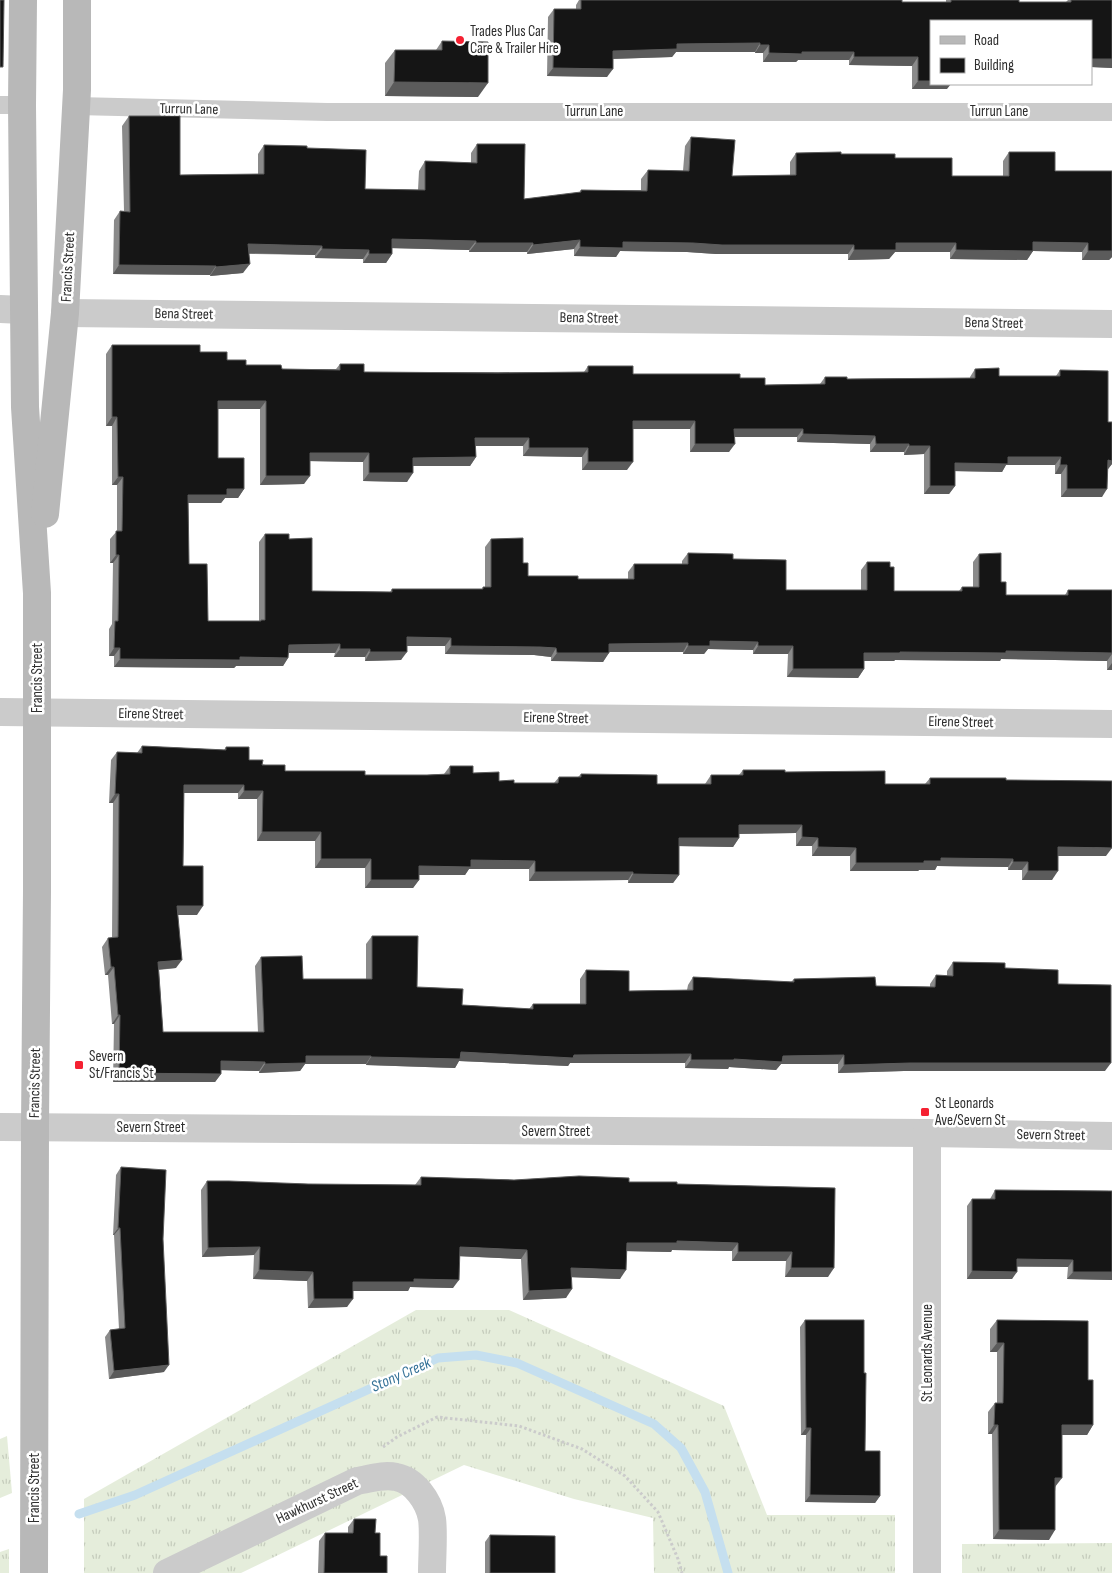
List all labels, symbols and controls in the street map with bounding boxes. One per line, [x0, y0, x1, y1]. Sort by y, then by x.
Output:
legend [930, 20, 1092, 85]
place label: Trades Plus Car Care & Trailer Hire [470, 22, 559, 58]
text: Road [974, 31, 999, 50]
marker: Trades Plus Car Care & Trailer Hire [454, 34, 466, 46]
text: Building [974, 56, 1014, 75]
street label: Turrun Lane [159, 99, 219, 119]
street label: Turrun Lane [565, 102, 623, 121]
street label: Turrun Lane [970, 102, 1028, 121]
street label: Francis Street [57, 231, 79, 303]
street label: Bena Street [154, 304, 214, 324]
street label: Bena Street [559, 308, 619, 328]
street label: Bena Street [964, 313, 1024, 333]
street label: Francis Street [28, 643, 47, 713]
street label: Eirene Street [118, 704, 184, 724]
street label: Eirene Street [523, 708, 589, 728]
street label: Eirene Street [928, 712, 994, 732]
street label: Francis Street [25, 1047, 45, 1118]
place label: Severn St/Francis St [89, 1047, 154, 1083]
marker: Severn St/Francis St [73, 1059, 85, 1071]
place label: St Leonards Ave/Severn St [934, 1094, 1006, 1130]
marker: St Leonards Ave/Severn St [919, 1106, 931, 1118]
street label: Severn Street [117, 1118, 186, 1137]
street label: Severn Street [522, 1122, 591, 1141]
street label: Severn Street [1016, 1125, 1086, 1145]
street label: St Leonards Avenue [918, 1304, 937, 1402]
water label: Stony Creek [368, 1353, 435, 1397]
street label: Francis Street [25, 1453, 44, 1523]
street label: Hawkhurst Street [273, 1474, 361, 1528]

